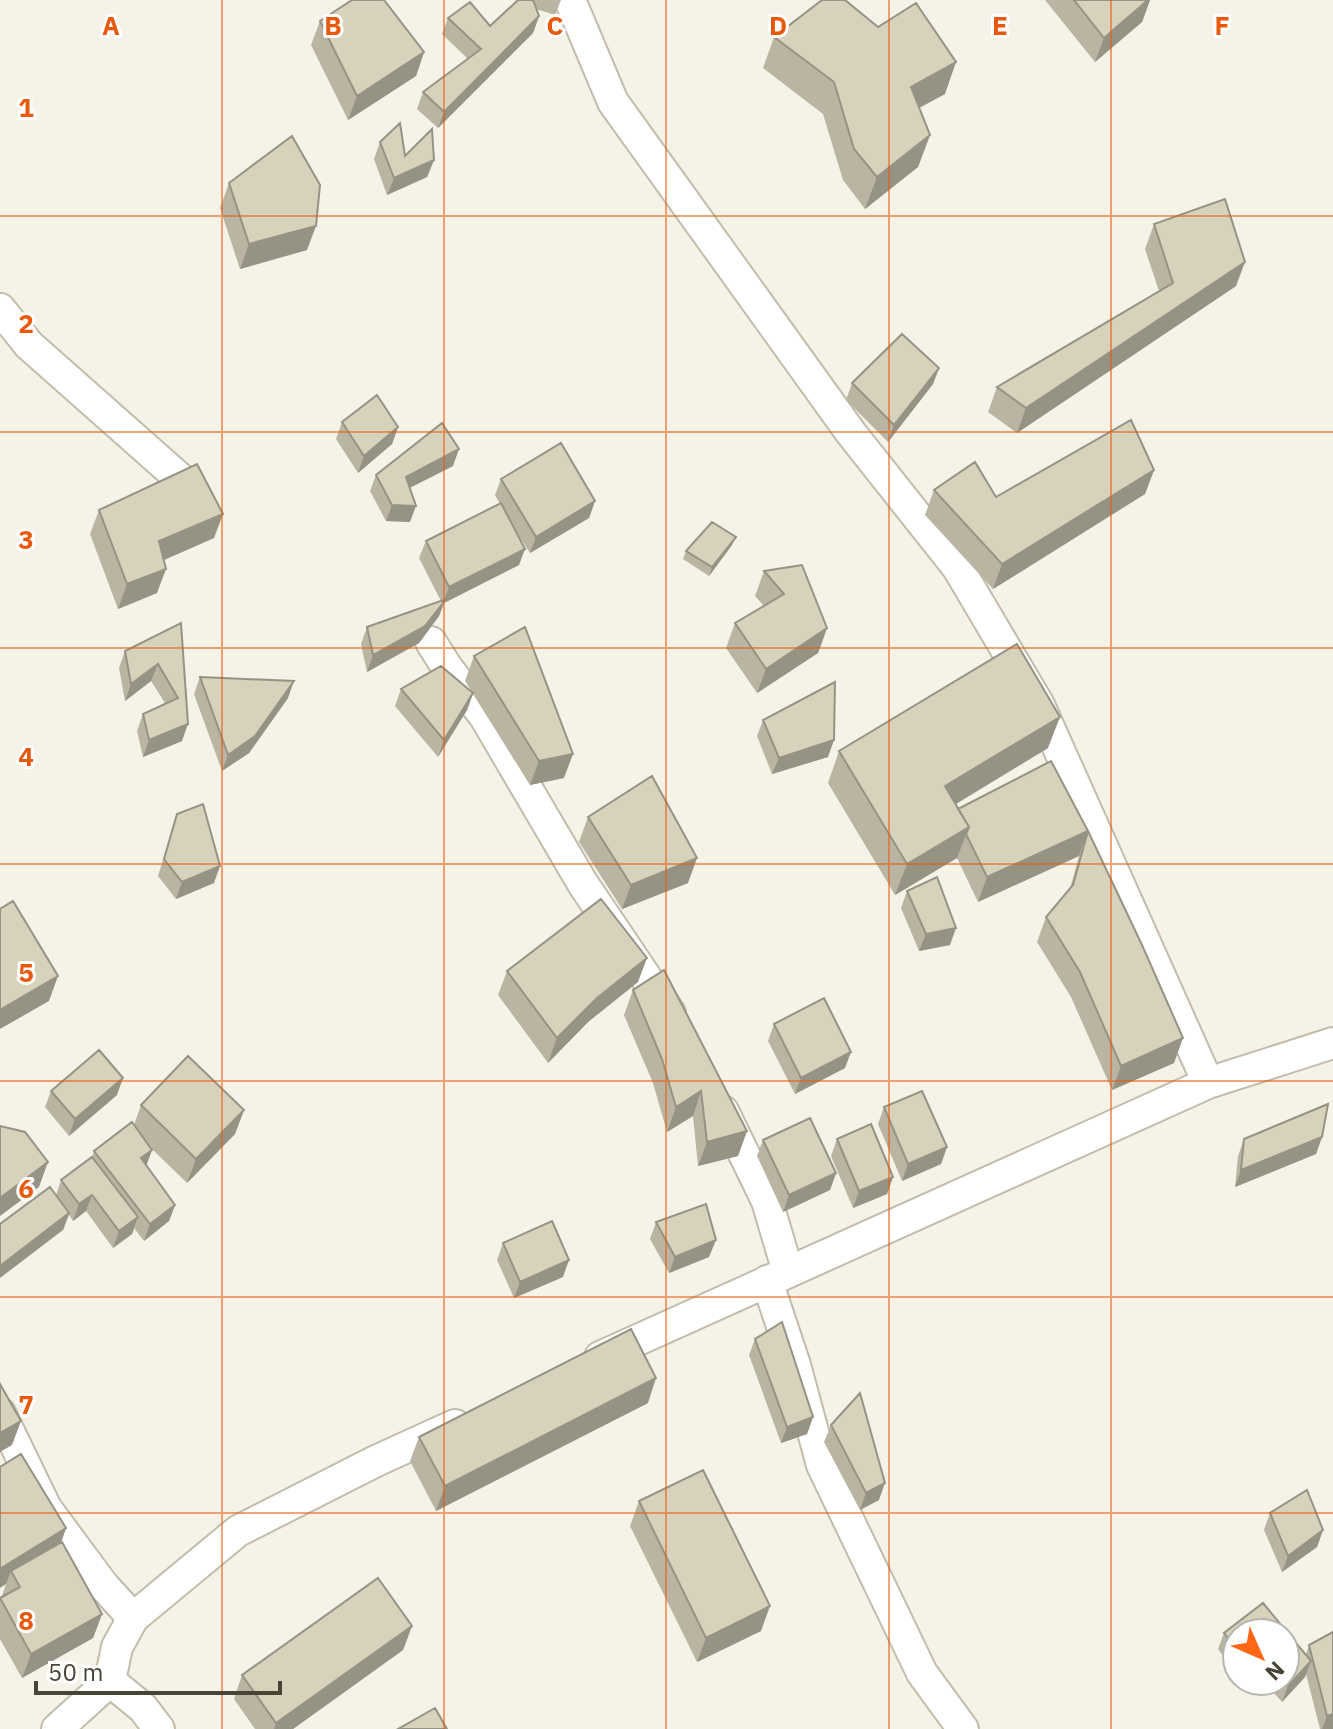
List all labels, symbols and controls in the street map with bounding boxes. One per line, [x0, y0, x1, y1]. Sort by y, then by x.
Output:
text: A [102, 8, 120, 42]
text: B [324, 8, 342, 42]
text: C [547, 8, 564, 42]
text: D [769, 8, 787, 42]
text: E [992, 8, 1008, 42]
text: F [1214, 8, 1230, 42]
text: 1 [18, 90, 34, 124]
text: 2 [18, 306, 34, 340]
text: 3 [18, 522, 34, 556]
text: 4 [18, 739, 34, 773]
text: 5 [18, 955, 34, 989]
text: 6 [18, 1171, 34, 1205]
text: 7 [18, 1387, 34, 1421]
text: 8 [18, 1603, 34, 1637]
north arrow [1221, 1617, 1301, 1697]
scale bar [36, 1645, 280, 1695]
text: 50 m [48, 1656, 103, 1688]
text: N [1260, 1656, 1291, 1687]

